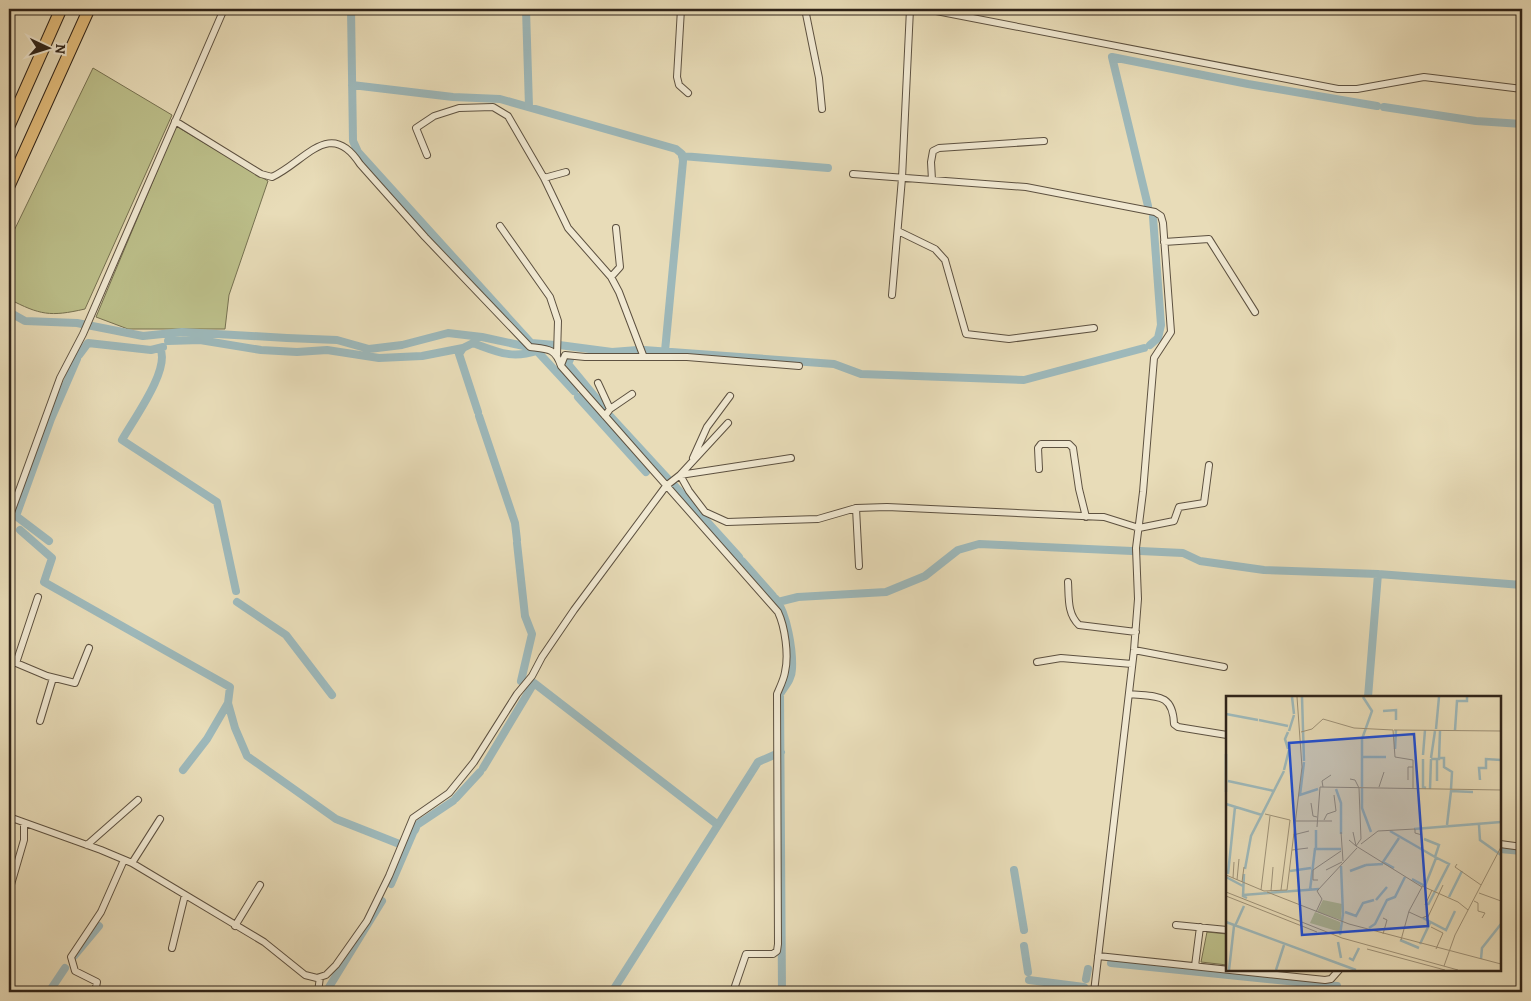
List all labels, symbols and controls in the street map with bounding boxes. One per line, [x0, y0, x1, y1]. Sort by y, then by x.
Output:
north arrow [22, 22, 72, 72]
text: N [51, 43, 70, 55]
inset map [1226, 696, 1501, 971]

